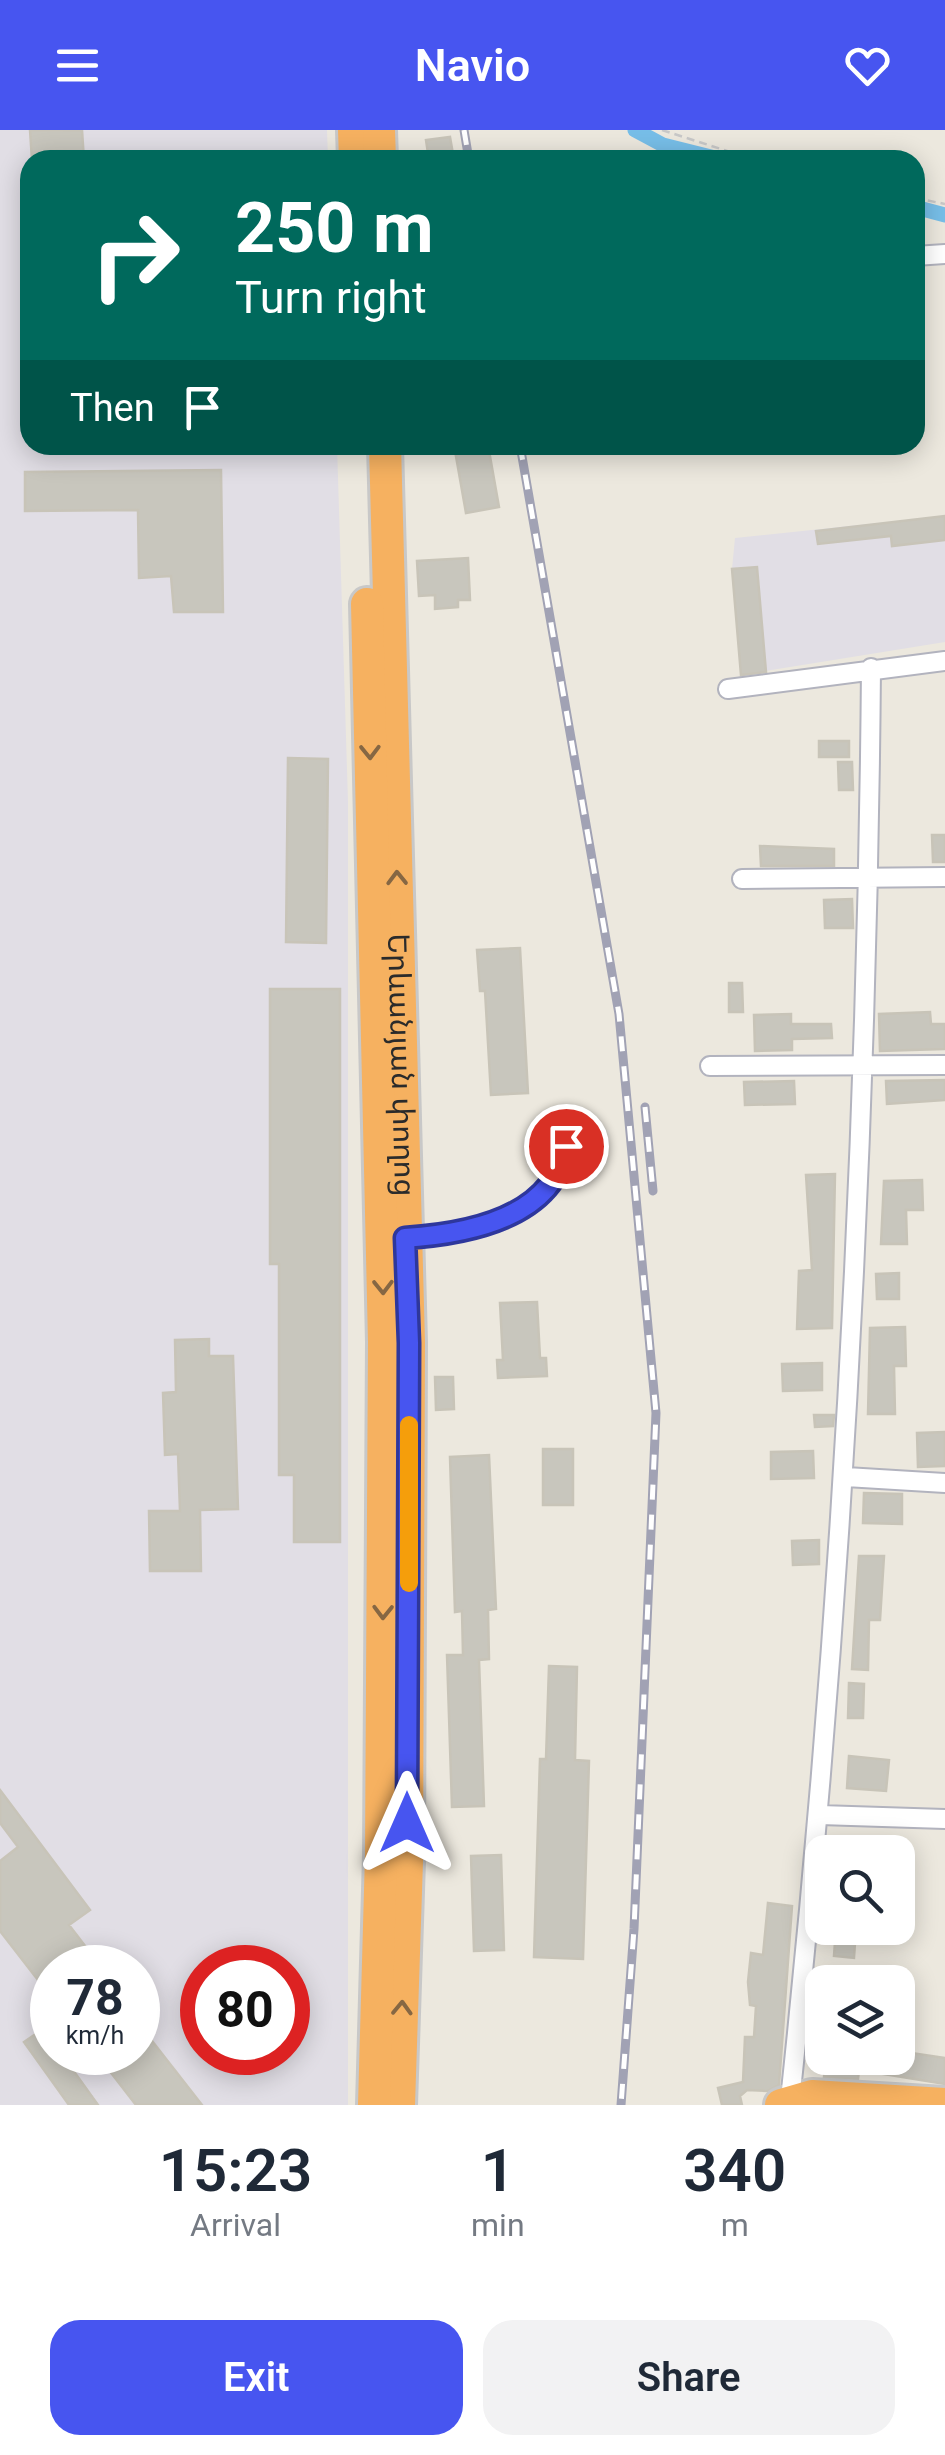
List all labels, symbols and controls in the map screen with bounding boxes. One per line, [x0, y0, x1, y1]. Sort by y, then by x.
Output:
icon: menu [50, 38, 105, 93]
icon: heart [840, 38, 895, 93]
text: Navio [415, 39, 530, 92]
text: 250 m [235, 187, 434, 269]
icon: right [70, 190, 200, 320]
text: Turn right [235, 271, 427, 324]
icon: arrive [175, 380, 230, 435]
text: Then [70, 386, 155, 430]
one-way arrow [360, 745, 381, 761]
one-way arrow [387, 869, 408, 885]
street label: Երևանյան փողոց [381, 933, 423, 1197]
pin [524, 1104, 609, 1189]
icon: arrive [539, 1119, 594, 1174]
one-way arrow [372, 1280, 393, 1296]
one-way arrow [373, 1605, 394, 1621]
position arrow [355, 1771, 459, 1875]
map controls [805, 1835, 915, 2075]
button: search [805, 1835, 915, 1945]
speed limit sign: 80 [180, 1945, 310, 2075]
button: layers [805, 1965, 915, 2075]
text: 78 [66, 1969, 124, 2027]
one-way arrow [392, 1999, 413, 2015]
text: km/h [66, 2021, 124, 2050]
text: 15:23 [159, 2135, 312, 2206]
text: 1 [481, 2135, 515, 2206]
text: 340 [683, 2135, 786, 2206]
text: Arrival [190, 2206, 281, 2244]
text: min [471, 2206, 525, 2244]
text: m [721, 2206, 749, 2244]
button: Exit [50, 2320, 463, 2435]
button: Share [483, 2320, 895, 2435]

